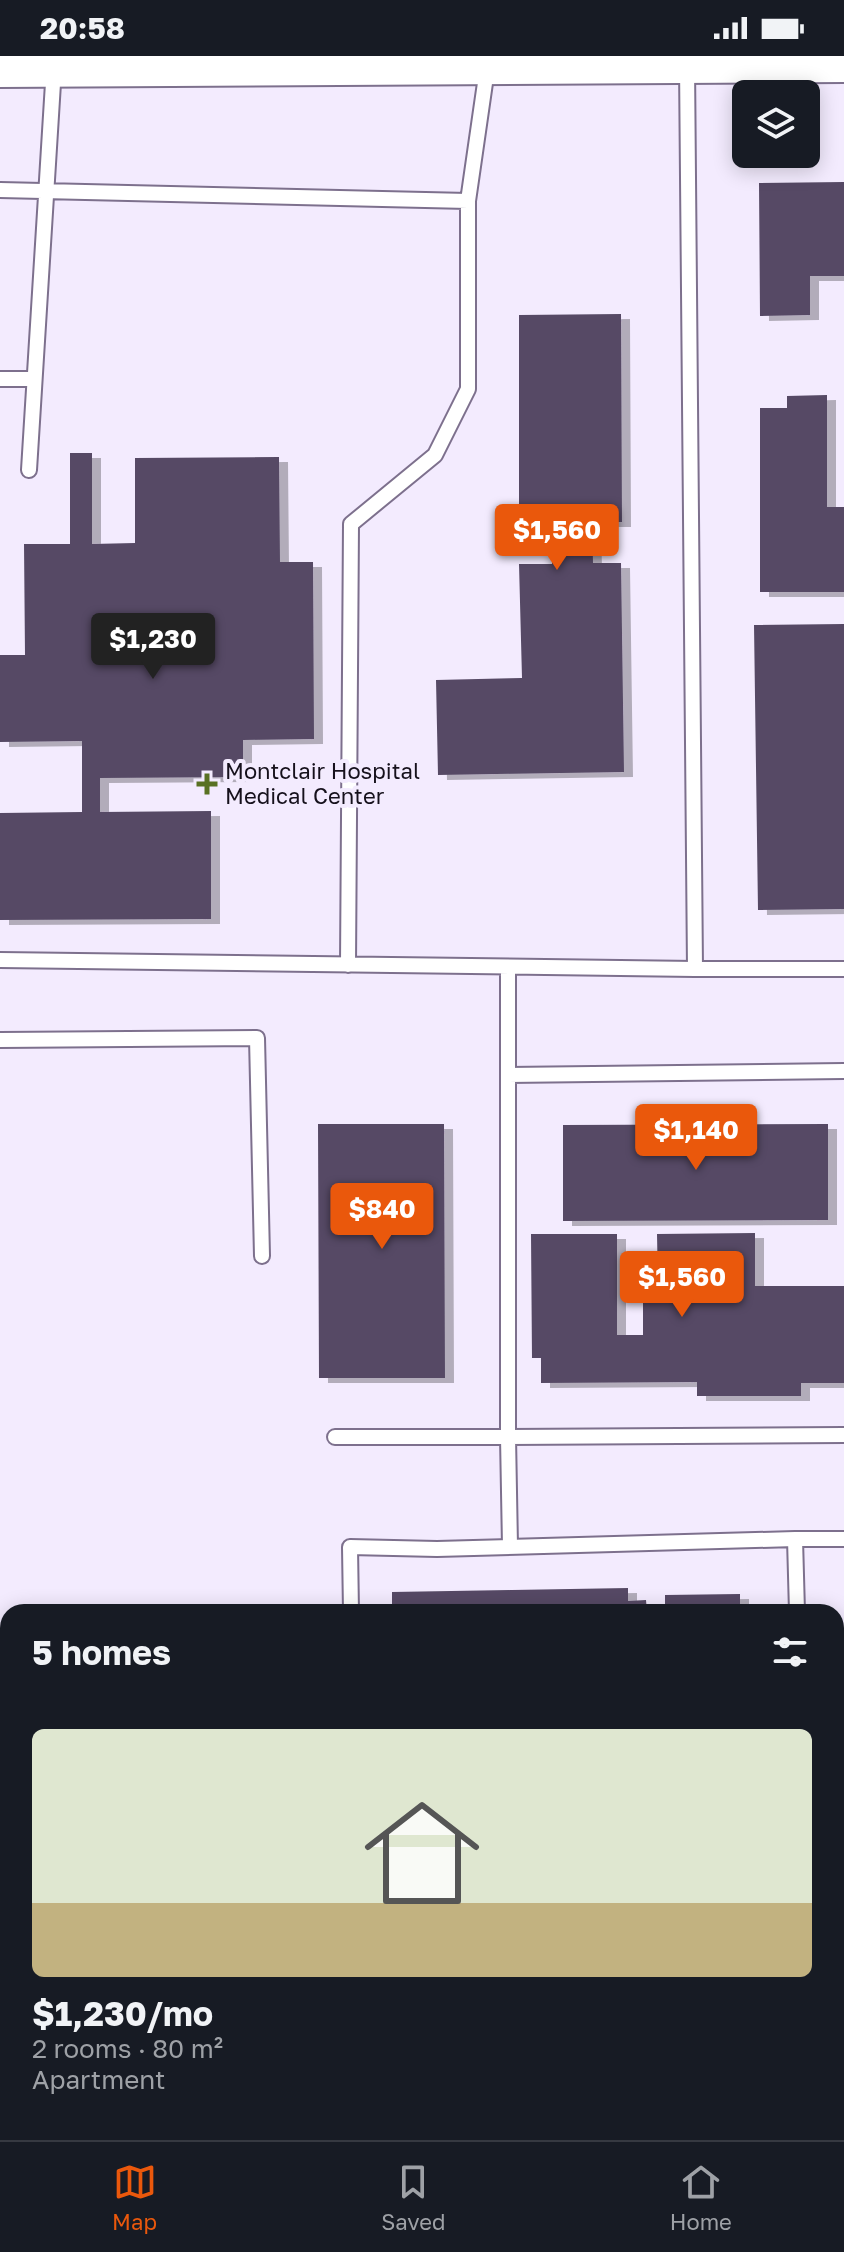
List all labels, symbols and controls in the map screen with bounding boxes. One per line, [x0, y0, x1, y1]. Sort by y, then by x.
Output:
text: 20:58 [40, 10, 125, 46]
map controls [732, 80, 820, 168]
button: layers [732, 80, 820, 168]
pin: $1,560 [492, 504, 622, 572]
text: $1,560 [513, 514, 601, 545]
pin: $1,230 [88, 613, 218, 681]
text: $1,230 [109, 623, 197, 654]
place label: Montclair Hospital Medical Center [225, 757, 420, 809]
marker: Montclair Hospital Medical Center [196, 773, 218, 795]
pin: $1,140 [631, 1104, 761, 1172]
text: $1,140 [653, 1114, 739, 1145]
pin: $840 [335, 1183, 429, 1251]
text: $840 [348, 1193, 416, 1224]
pin: $1,560 [617, 1251, 747, 1319]
text: $1,560 [638, 1261, 726, 1292]
icon: filters [768, 1630, 812, 1674]
text: 5 homes [32, 1632, 171, 1672]
icon: home [350, 1781, 494, 1925]
text: $1,230/mo [32, 1993, 213, 2033]
text: 2 rooms · 80 m² [32, 2033, 223, 2064]
text: Apartment [32, 2064, 165, 2095]
tab: Map [112, 2160, 157, 2235]
tab: Saved [381, 2160, 445, 2235]
tab: Home [670, 2160, 732, 2235]

